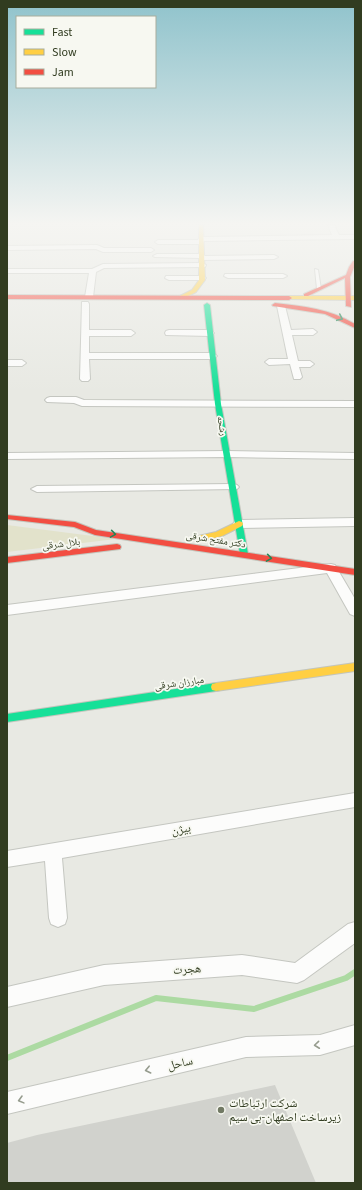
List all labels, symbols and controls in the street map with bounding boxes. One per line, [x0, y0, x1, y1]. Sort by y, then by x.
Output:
legend [16, 16, 156, 88]
text: Fast [52, 24, 72, 41]
text: Slow [52, 44, 77, 61]
text: Jam [52, 64, 74, 81]
one-way arrow [336, 313, 344, 321]
street label: رشحه [213, 415, 230, 437]
street label: دکتر مفتح شرقی [185, 528, 247, 552]
one-way arrow [110, 529, 116, 538]
street label: بلال شرقی [41, 535, 81, 553]
one-way arrow [266, 553, 272, 562]
street label: مبارزان شرقی [154, 673, 205, 693]
street label: بیژن [170, 819, 192, 840]
street label: هجرت [172, 960, 202, 979]
one-way arrow [314, 1040, 320, 1049]
street label: ساحل [166, 1052, 195, 1075]
one-way arrow [145, 1065, 152, 1074]
one-way arrow [18, 1095, 25, 1103]
place label: شرکت ارتباطات زیرساخت اصفهان-بی سیم [229, 1095, 342, 1126]
marker: شرکت ارتباطات زیرساخت اصفهان-بی سیم [216, 1105, 226, 1115]

